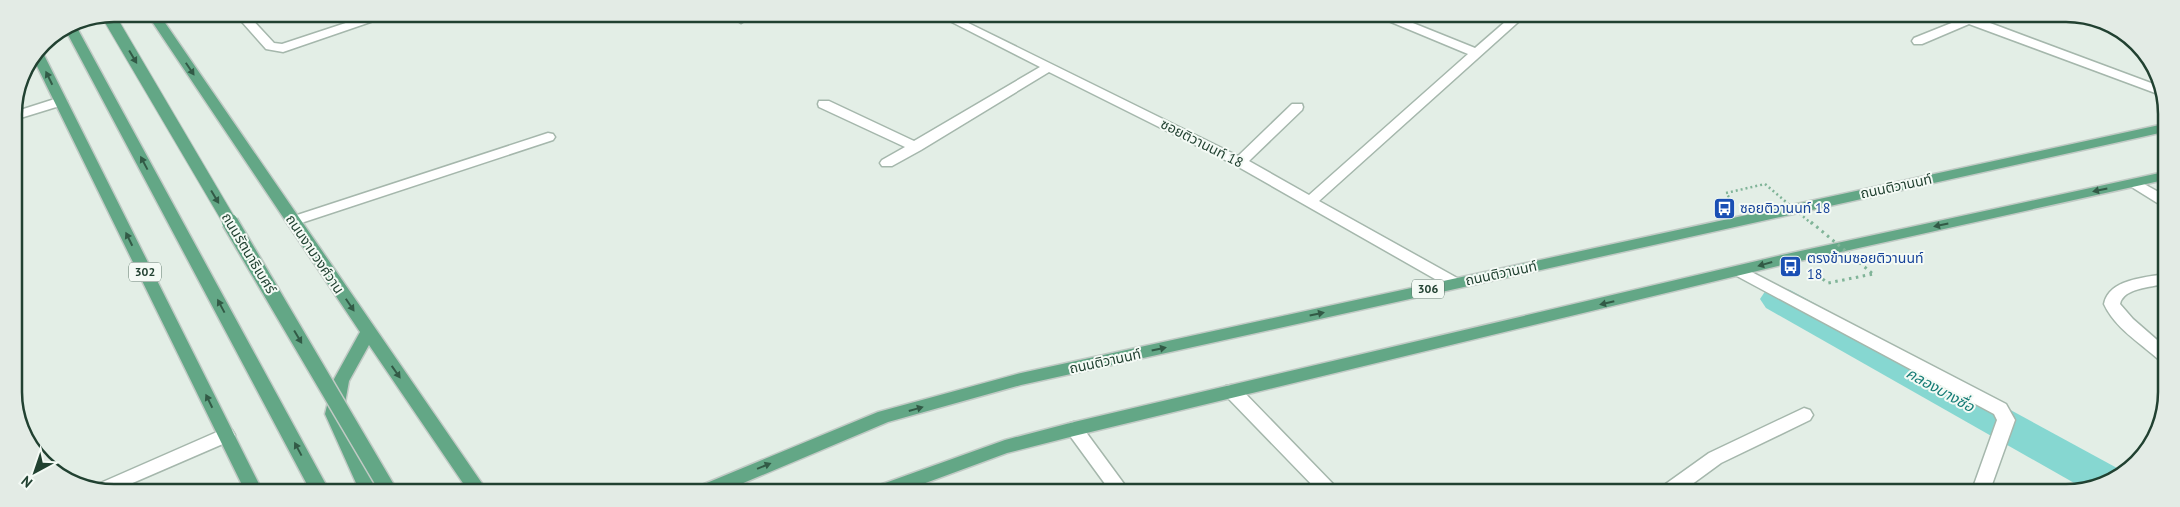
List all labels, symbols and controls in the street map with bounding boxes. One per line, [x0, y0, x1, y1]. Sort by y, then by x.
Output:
one-way arrow [128, 51, 137, 64]
one-way arrow [185, 62, 195, 75]
one-way arrow [45, 71, 53, 85]
street label: ซอยติวานนท์ 18 [1158, 114, 1246, 172]
one-way arrow [139, 156, 148, 169]
street label: ถนนติวานนท์ [1859, 170, 1933, 202]
one-way arrow [2092, 186, 2107, 194]
one-way arrow [211, 190, 220, 204]
bus stop icon: ซอยติวานนท์ 18 [1712, 196, 1736, 220]
place label: ซอยติวานนท์ 18 [1740, 199, 1830, 217]
street label: ถนนรัตนาธิเบศร์ [218, 209, 281, 297]
street label: ถนนงามวงศ์วาน [282, 211, 348, 297]
one-way arrow [1933, 221, 1948, 229]
one-way arrow [125, 232, 133, 247]
place label: ตรงข้ามซอยติวานนท์ 18 [1807, 249, 1924, 283]
bus stop icon: ตรงข้ามซอยติวานนท์ 18 [1779, 254, 1803, 278]
street label: ถนนติวานนท์ [1464, 257, 1538, 289]
one-way arrow [1758, 261, 1773, 269]
road number: 302 [129, 262, 161, 282]
road number: 306 [1412, 280, 1444, 298]
one-way arrow [217, 298, 225, 313]
one-way arrow [345, 298, 355, 312]
one-way arrow [1600, 299, 1615, 307]
one-way arrow [1310, 310, 1325, 318]
one-way arrow [294, 329, 302, 344]
street label: ถนนติวานนท์ [1068, 345, 1142, 377]
one-way arrow [1151, 345, 1166, 353]
water label: คลองบางซื่อ [1903, 362, 1979, 417]
one-way arrow [391, 365, 401, 378]
one-way arrow [205, 394, 213, 408]
one-way arrow [909, 404, 924, 412]
one-way arrow [294, 441, 302, 456]
north arrow [10, 447, 60, 497]
one-way arrow [757, 462, 772, 470]
text: N [17, 472, 36, 492]

